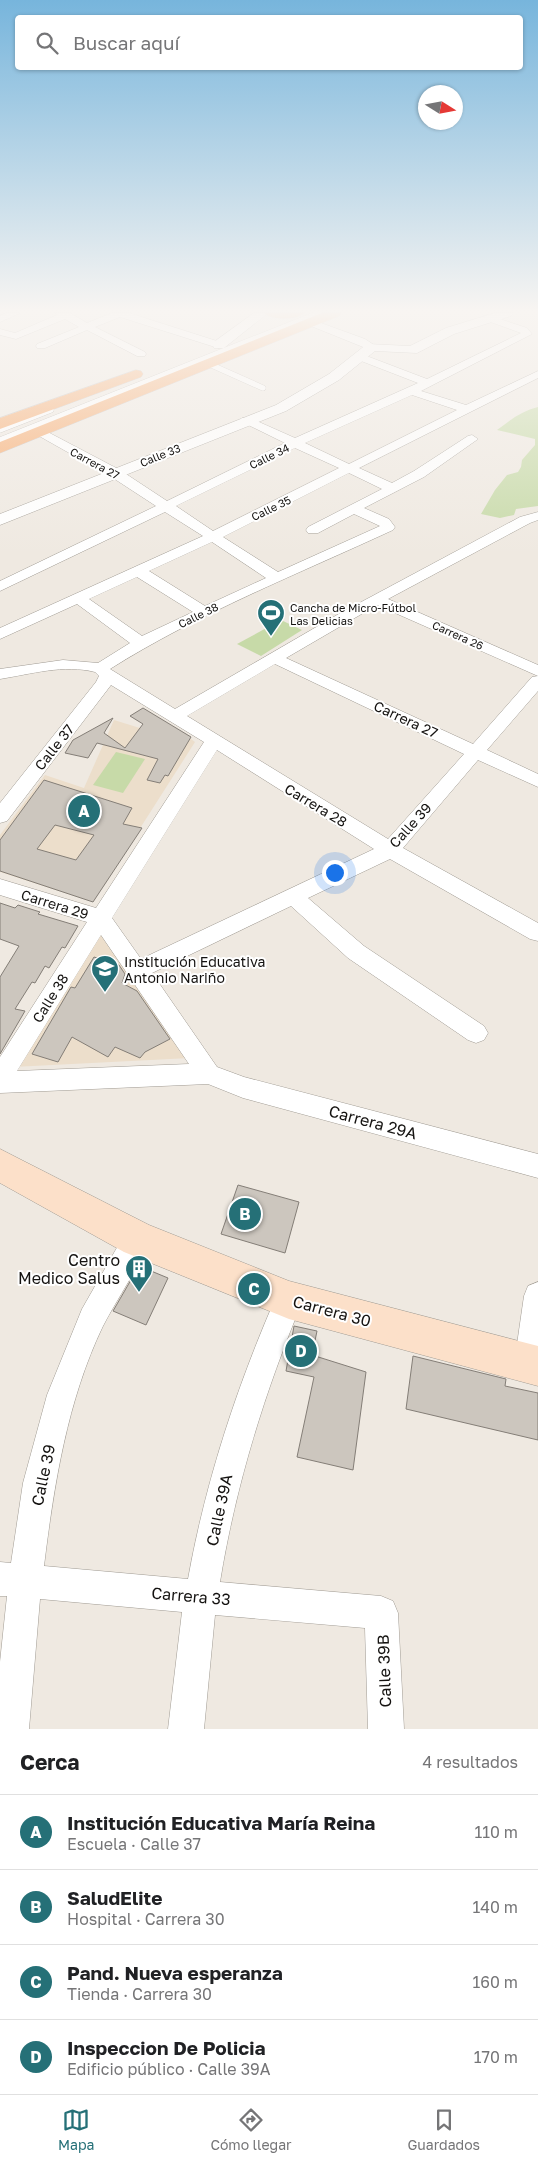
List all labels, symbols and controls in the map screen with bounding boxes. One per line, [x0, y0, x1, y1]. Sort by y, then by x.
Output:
search box [15, 15, 523, 70]
icon: search [33, 29, 61, 57]
text: Buscar aquí [73, 31, 180, 54]
north arrow [418, 85, 463, 130]
street label: Calle 33 [138, 441, 182, 469]
street label: Calle 34 [247, 441, 291, 471]
street label: Carrera 27 [68, 445, 122, 481]
street label: Calle 35 [249, 493, 293, 523]
sports icon: Cancha de Micro-Fútbol Las Delicias [256, 598, 286, 637]
street label: Calle 38 [176, 600, 220, 630]
place label: Cancha de Micro-Fútbol Las Delicias [290, 601, 416, 627]
street label: Carrera 26 [430, 618, 486, 652]
street label: Carrera 27 [371, 697, 441, 741]
street label: Calle 37 [31, 721, 77, 773]
street label: Carrera 28 [282, 780, 350, 830]
pin: A [68, 792, 100, 830]
street label: Calle 39 [385, 799, 435, 851]
your location [322, 860, 348, 886]
street label: Carrera 29 [19, 886, 91, 922]
place label: Institución Educativa Antonio Nariño [124, 953, 265, 986]
school or university icon: Institución Educativa Antonio Nariño [90, 954, 120, 993]
street label: Calle 38 [28, 970, 72, 1026]
street label: Carrera 29A [327, 1101, 419, 1143]
pin: B [229, 1195, 261, 1233]
place label: Centro Medico Salus [18, 1250, 120, 1288]
building icon: Centro Medico Salus [124, 1254, 154, 1293]
pin: C [238, 1270, 270, 1308]
street label: Carrera 30 [291, 1291, 373, 1331]
pin: D [285, 1332, 317, 1370]
street label: Calle 39 [27, 1442, 59, 1508]
street label: Calle 39A [202, 1472, 236, 1548]
street label: Carrera 33 [151, 1583, 231, 1609]
street label: Calle 39B [373, 1634, 395, 1708]
text: Cerca [20, 1749, 79, 1775]
text: 4 resultados [423, 1752, 518, 1772]
text: Institución Educativa María Reina [67, 1811, 375, 1834]
text: A [30, 1822, 42, 1842]
text: 110 m [474, 1822, 518, 1842]
text: Escuela · Calle 37 [67, 1834, 201, 1854]
text: SaludElite [67, 1886, 162, 1909]
text: B [30, 1897, 42, 1917]
text: 140 m [472, 1897, 518, 1917]
text: Hospital · Carrera 30 [67, 1909, 225, 1929]
text: Pand. Nueva esperanza [67, 1961, 283, 1984]
text: C [30, 1972, 42, 1992]
text: 160 m [472, 1972, 518, 1992]
text: Tienda · Carrera 30 [67, 1984, 212, 2004]
text: Inspeccion De Policia [67, 2036, 265, 2059]
text: D [30, 2047, 42, 2067]
text: 170 m [474, 2047, 518, 2067]
text: Edificio público · Calle 39A [67, 2059, 270, 2079]
tab: Mapa [58, 2106, 94, 2153]
tab: Cómo llegar [210, 2106, 292, 2153]
tab: Guardados [407, 2106, 480, 2153]

